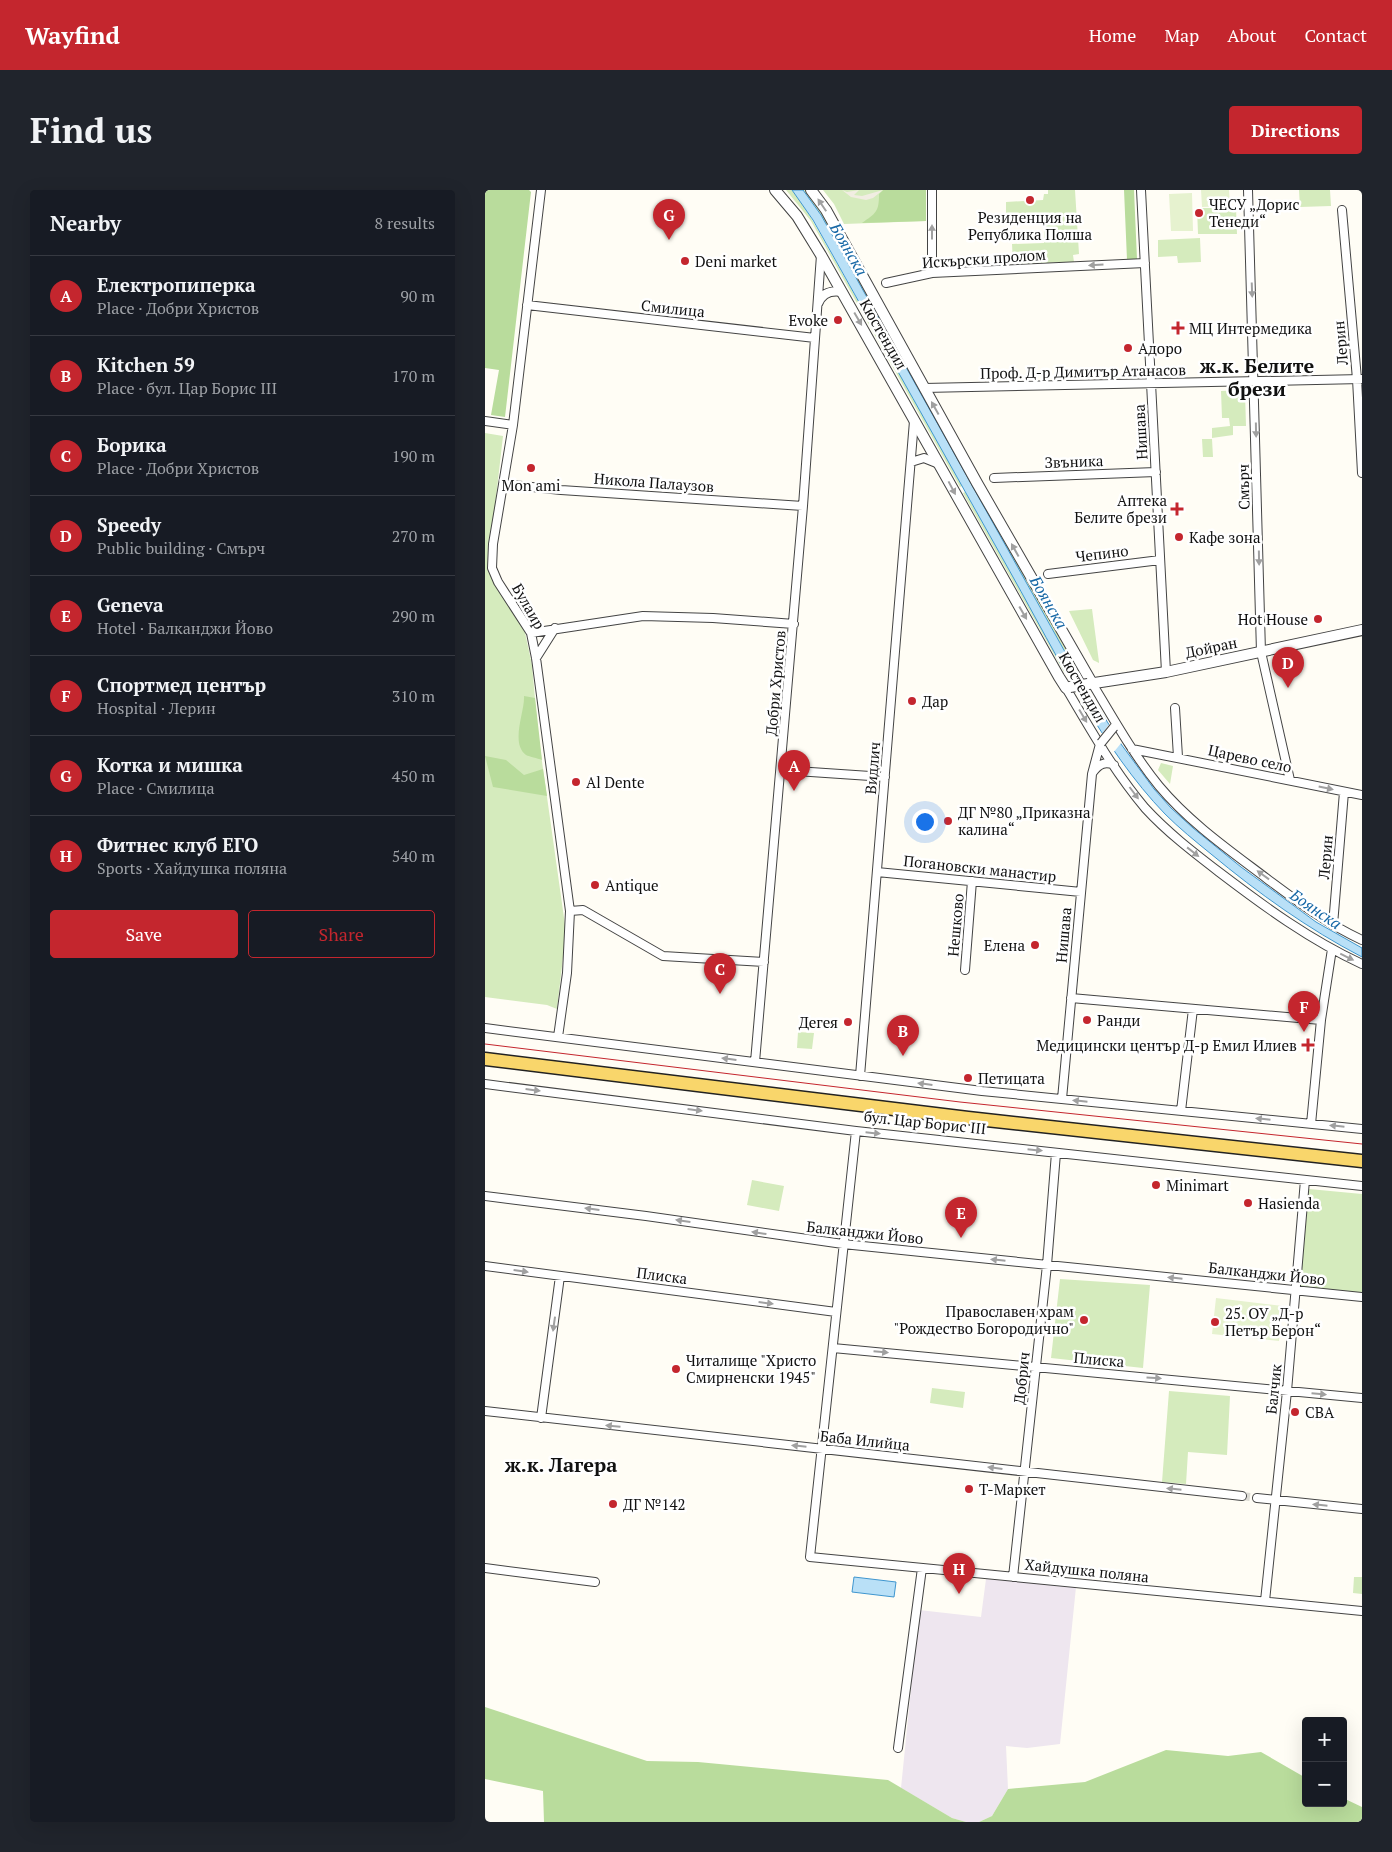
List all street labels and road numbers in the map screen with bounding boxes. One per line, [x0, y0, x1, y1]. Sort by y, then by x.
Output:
street label: Искърски пролом [921, 244, 1047, 272]
street label: Смилица [640, 295, 706, 321]
street label: Кюстендил [856, 295, 912, 373]
street label: Лерин [1328, 320, 1352, 367]
street label: Проф. Д-р Димитър Атанасов [980, 359, 1186, 383]
street label: Нишава [1129, 403, 1151, 460]
street label: Звъника [1044, 450, 1104, 472]
street label: Смърч [1233, 464, 1253, 510]
street label: Никола Палаузов [593, 468, 715, 496]
street label: Чепино [1075, 540, 1129, 566]
street label: Булаир [508, 580, 550, 632]
street label: Добри Христов [760, 629, 790, 737]
street label: Дойран [1183, 632, 1239, 662]
street label: Кюстендил [1055, 648, 1111, 726]
street label: Царево село [1206, 739, 1294, 777]
street label: Видлич [860, 741, 884, 795]
street label: Лерин [1313, 834, 1337, 881]
street label: Погановски манастир [903, 850, 1057, 886]
street label: Нешково [942, 893, 968, 957]
street label: Нишава [1051, 906, 1075, 964]
street label: бул. Цар Борис III [863, 1106, 987, 1138]
street label: Балканджи Йово [806, 1216, 924, 1248]
street label: Балканджи Йово [1208, 1257, 1326, 1289]
street label: Плиска [636, 1262, 689, 1288]
street label: Плиска [1073, 1347, 1126, 1371]
street label: Добрич [1008, 1351, 1034, 1405]
street label: Балчик [1260, 1362, 1286, 1415]
street label: Баба Илийца [819, 1425, 911, 1455]
street label: Хайдушка поляна [1024, 1554, 1150, 1587]

